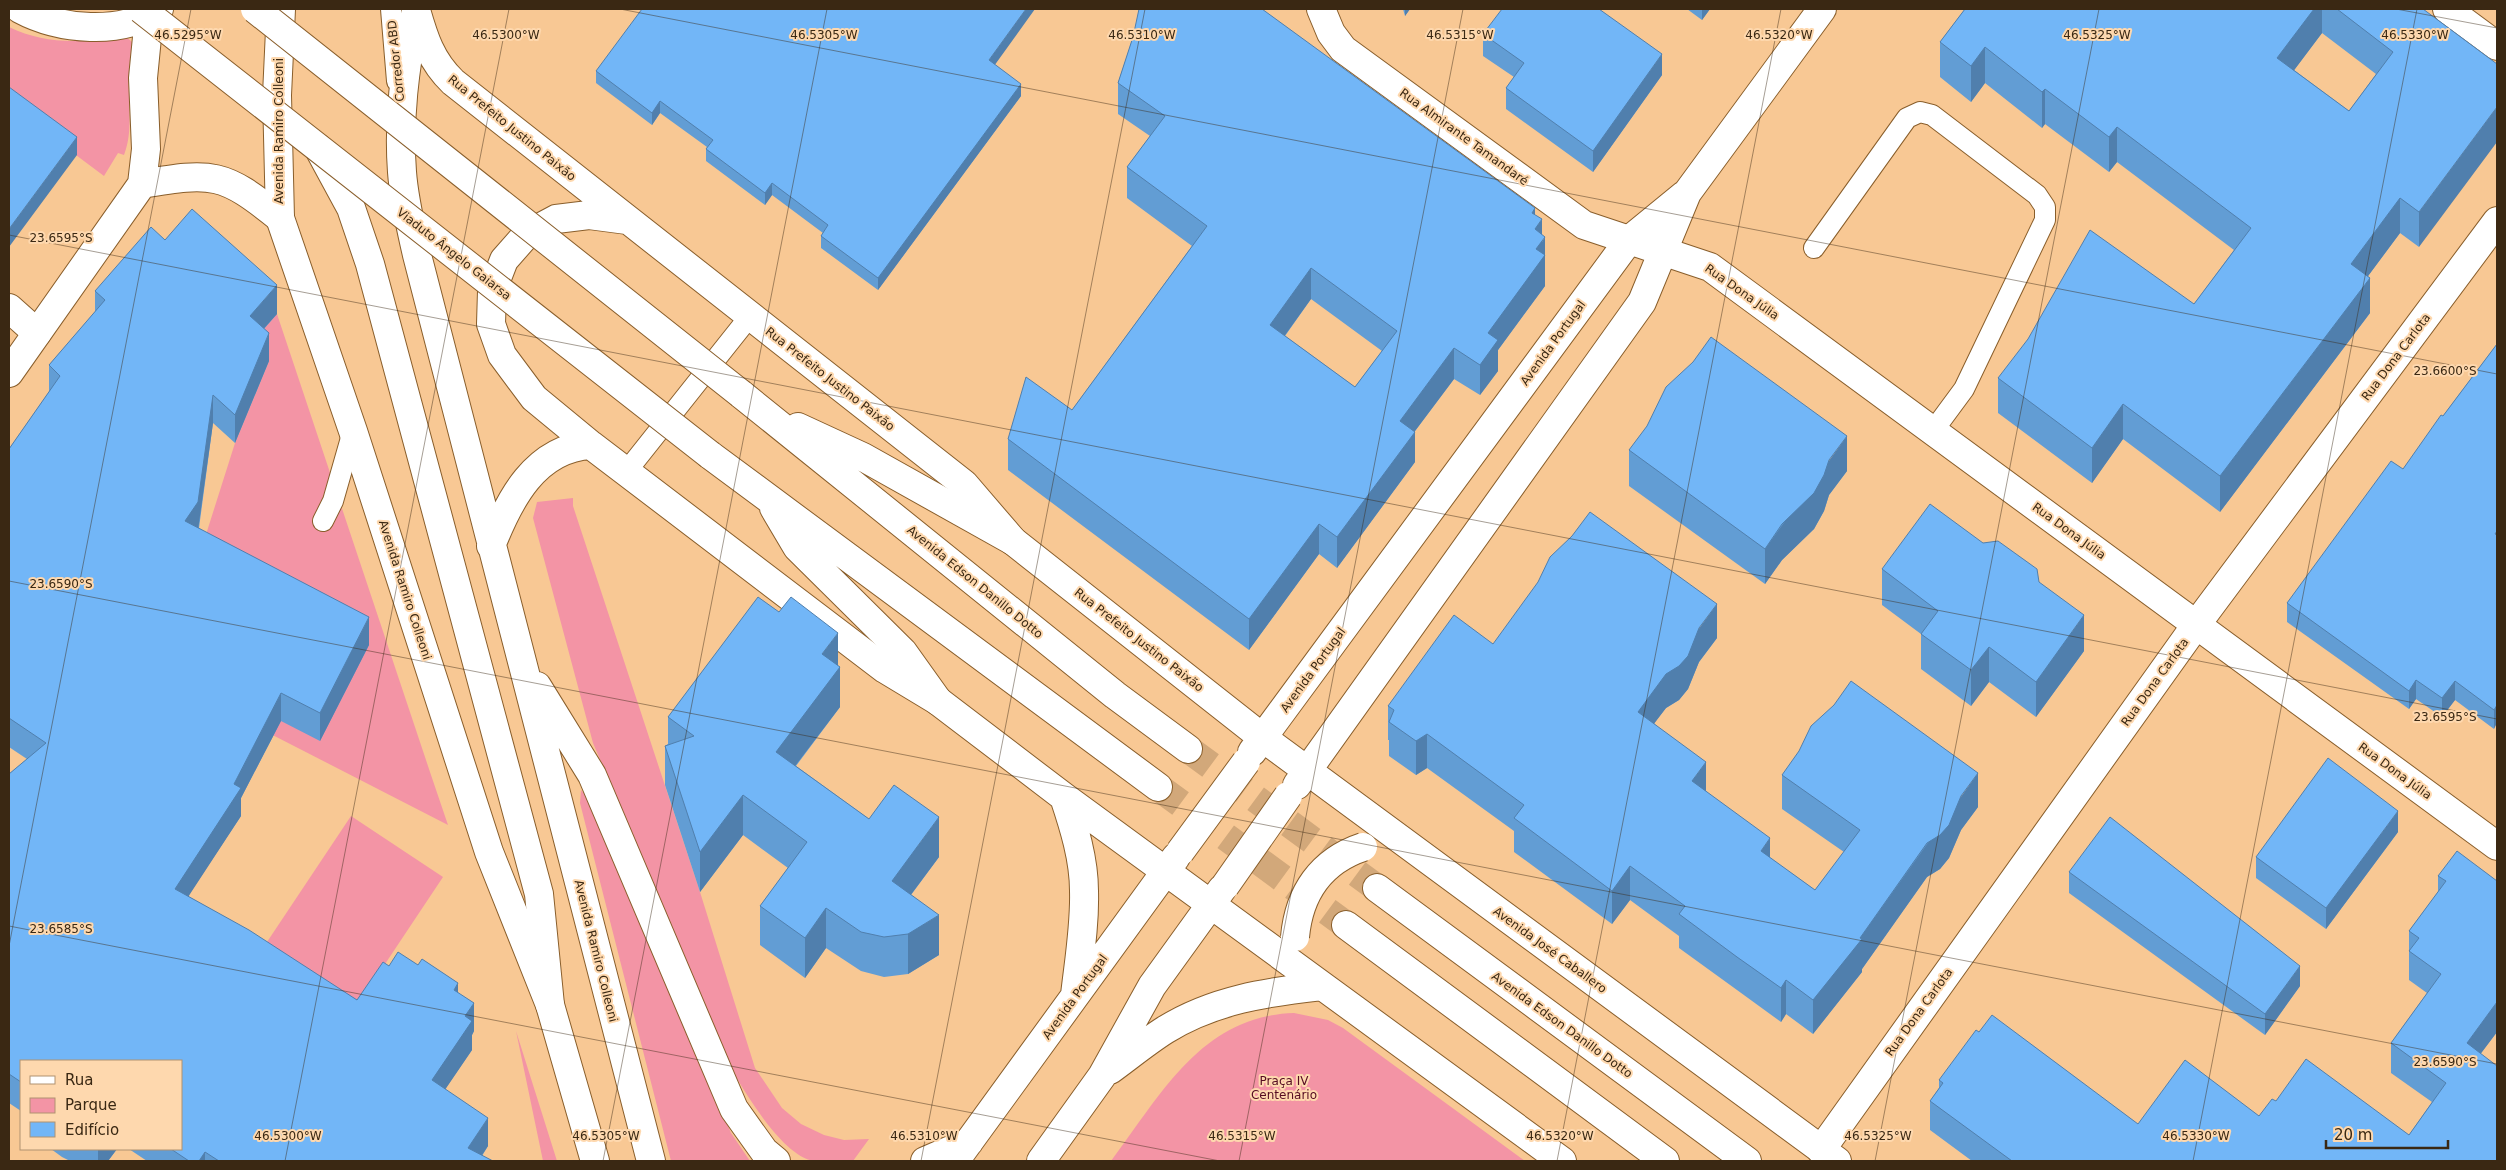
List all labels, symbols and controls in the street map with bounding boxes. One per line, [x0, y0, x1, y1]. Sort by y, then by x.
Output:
street label: Corredor ABD [385, 20, 407, 102]
text: 46.5295°W [154, 28, 222, 42]
text: 46.5300°W [472, 28, 540, 42]
text: 46.5305°W [790, 28, 858, 42]
text: 46.5310°W [1108, 28, 1176, 42]
text: 46.5315°W [1426, 28, 1494, 42]
text: 46.5320°W [1745, 28, 1813, 42]
text: 46.5325°W [2063, 28, 2131, 42]
text: 46.5330°W [2381, 28, 2449, 42]
street label: Avenida Ramiro Colleoni [272, 58, 286, 204]
street label: Rua Prefeito Justino Paixão [445, 72, 579, 184]
street label: Rua Almirante Tamandaré [1397, 86, 1531, 188]
street label: Viaduto Ângelo Gaiarsa [394, 204, 514, 303]
text: 23.6595°S [29, 231, 93, 245]
street label: Rua Dona Júlia [1702, 261, 1782, 323]
street label: Avenida Portugal [1518, 298, 1588, 388]
street label: Rua Dona Carlota [2359, 311, 2433, 403]
street label: Rua Prefeito Justino Paixão [763, 324, 897, 434]
text: 23.6600°S [2413, 364, 2477, 378]
street label: Rua Dona Júlia [2030, 500, 2108, 562]
street label: Avenida Ramiro Colleoni [376, 518, 434, 662]
street label: Avenida Edson Danillo Dotto [904, 523, 1046, 641]
text: 23.6590°S [29, 577, 93, 591]
street label: Rua Prefeito Justino Paixão [1072, 585, 1206, 695]
street label: Avenida Portugal [1278, 625, 1348, 715]
street label: Rua Dona Carlota [2118, 635, 2192, 729]
text: 23.6595°S [2413, 710, 2477, 724]
street label: Rua Dona Júlia [2356, 740, 2434, 802]
street label: Avenida Ramiro Colleoni [572, 878, 620, 1024]
street label: Avenida José Caballero [1491, 904, 1609, 996]
text: 23.6585°S [29, 922, 93, 936]
street label: Avenida Portugal [1040, 952, 1110, 1042]
street label: Rua Dona Carlota [1882, 965, 1956, 1059]
street label: Avenida Edson Danillo Dotto [1489, 969, 1635, 1081]
text: 23.6590°S [2413, 1055, 2477, 1069]
legend [20, 1060, 182, 1150]
text: Rua [65, 1071, 93, 1089]
park label: Praça IV Centenário [1251, 1074, 1317, 1102]
text: Parque [65, 1096, 117, 1114]
scale bar [2326, 1118, 2448, 1150]
text: Edifício [65, 1121, 119, 1139]
text: 20 m [2334, 1126, 2372, 1144]
text: 46.5300°W [254, 1129, 322, 1143]
text: 46.5305°W [572, 1129, 640, 1143]
text: 46.5310°W [890, 1129, 958, 1143]
text: 46.5315°W [1208, 1129, 1276, 1143]
text: 46.5320°W [1526, 1129, 1594, 1143]
text: 46.5325°W [1844, 1129, 1912, 1143]
text: 46.5330°W [2162, 1129, 2230, 1143]

